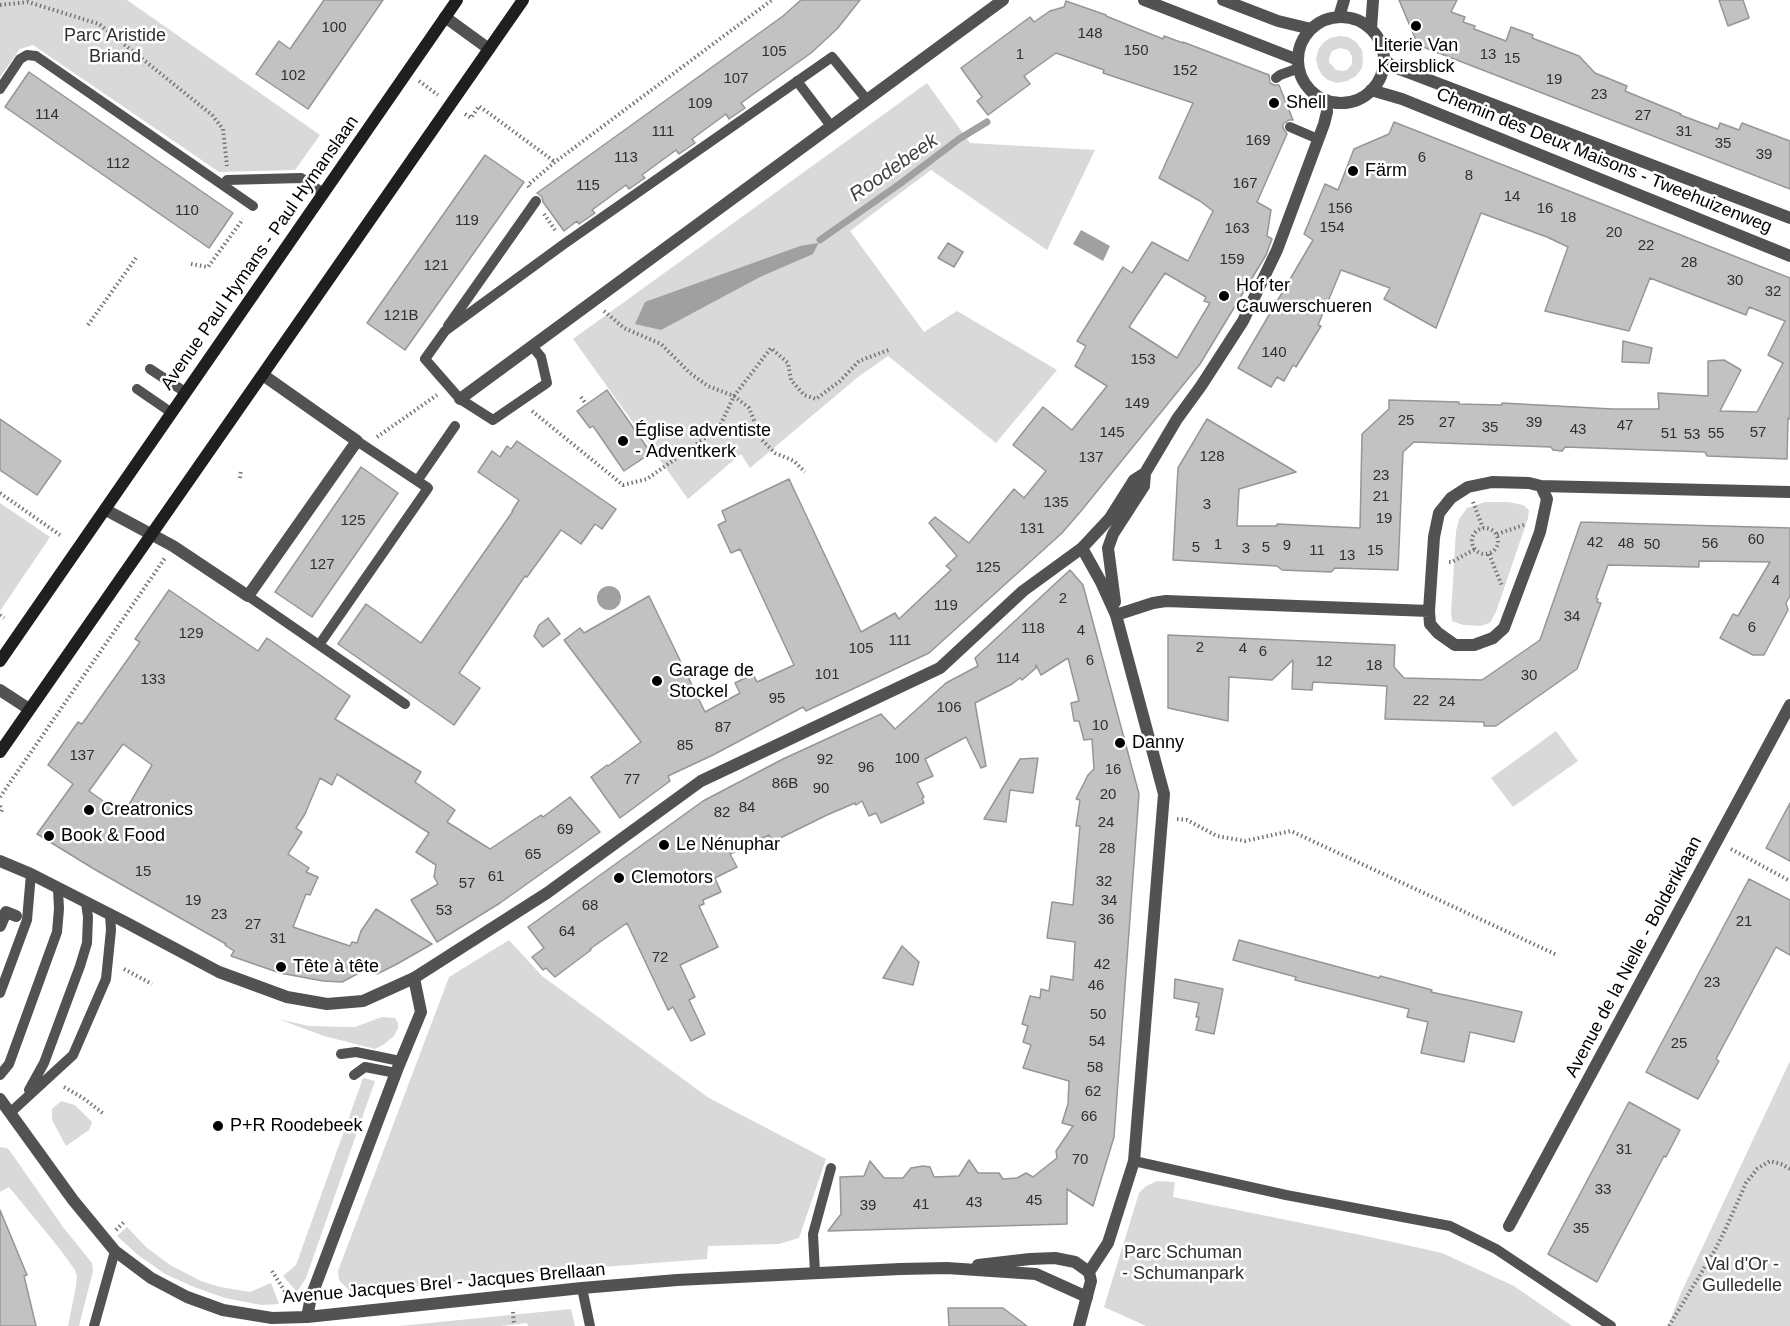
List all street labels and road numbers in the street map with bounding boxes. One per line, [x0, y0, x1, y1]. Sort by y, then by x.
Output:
street label: Chemin des Deux Maisons - Tweehuizenweg [1433, 84, 1775, 238]
street label: Avenue Paul Hymans - Paul Hymanslaan [157, 112, 363, 394]
street label: Avenue de la Nielle - Bolderiklaan [1561, 833, 1707, 1081]
street label: Avenue Jacques Brel - Jacques Brellaan [282, 1259, 606, 1309]

